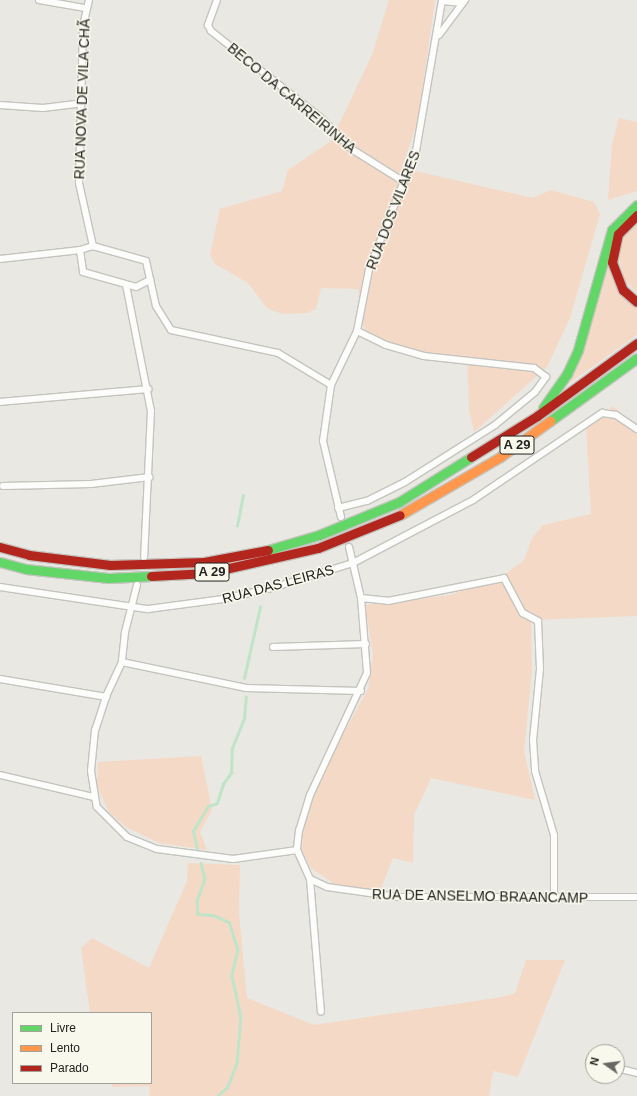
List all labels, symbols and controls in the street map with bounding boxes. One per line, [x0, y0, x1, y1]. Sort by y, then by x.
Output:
street label: RUA NOVA DE VILA CHÃ [71, 17, 93, 181]
street label: BECO DA CARREIRINHA [224, 39, 360, 157]
street label: RUA DOS VILARES [362, 148, 424, 272]
road number: A 29 [499, 434, 535, 456]
road number: A 29 [194, 561, 230, 583]
street label: RUA DAS LEIRAS [220, 561, 336, 607]
street label: RUA DE ANSELMO BRAANCAMP [371, 886, 589, 906]
legend [12, 1012, 152, 1084]
text: Livre [50, 1021, 76, 1035]
text: Lento [50, 1041, 80, 1055]
north arrow [585, 1044, 625, 1084]
text: N [588, 1056, 601, 1067]
text: Parado [50, 1061, 89, 1075]

